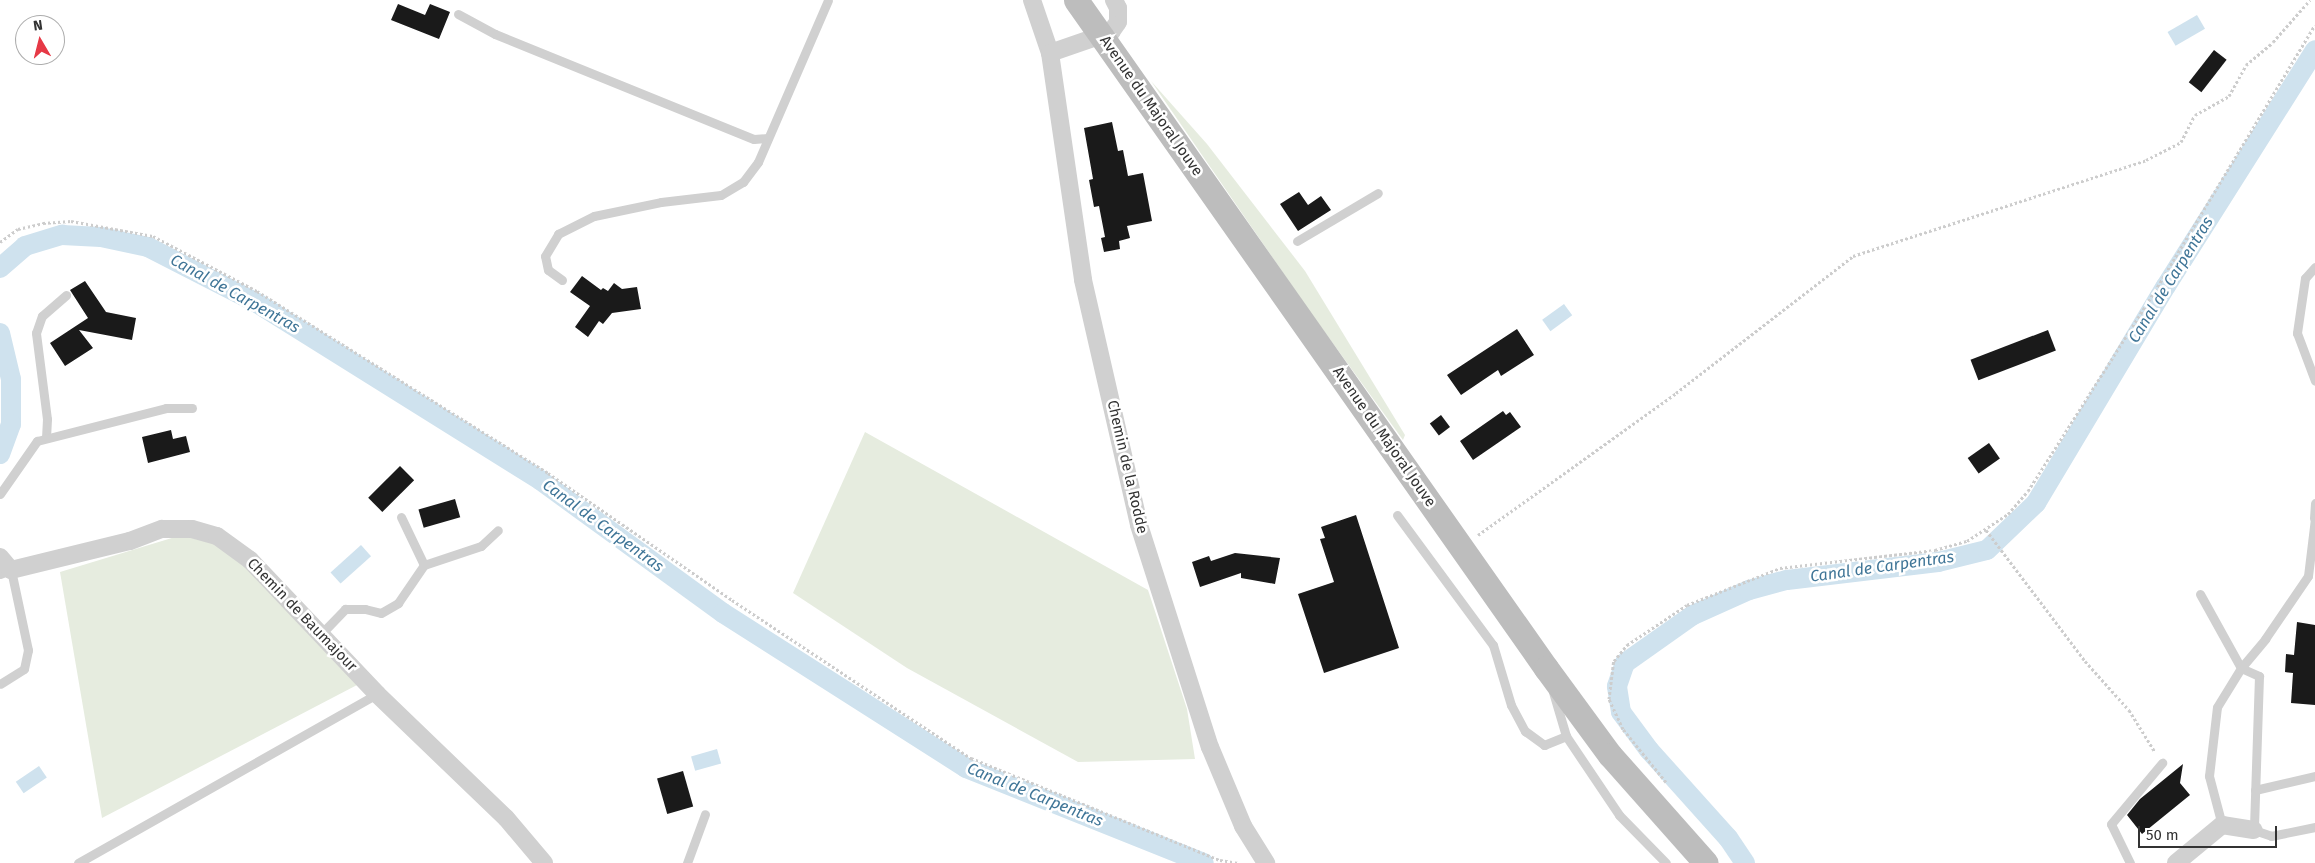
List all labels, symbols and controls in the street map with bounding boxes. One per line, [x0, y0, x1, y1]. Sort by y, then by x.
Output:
north arrow [15, 15, 65, 65]
text: N [32, 17, 44, 35]
street label: Avenue du Majoral Jouve [1096, 32, 1206, 180]
water label: Canal de Carpentras [2124, 213, 2218, 347]
water label: Canal de Carpentras [167, 250, 303, 338]
street label: Avenue du Majoral Jouve [1329, 363, 1439, 511]
street label: Chemin de la Rodde [1103, 399, 1151, 535]
water label: Canal de Carpentras [539, 476, 667, 576]
water label: Canal de Carpentras [1809, 547, 1955, 587]
street label: Chemin de Baumajour [243, 555, 361, 675]
water label: Canal de Carpentras [964, 759, 1106, 831]
scale bar [2140, 816, 2279, 848]
text: 50 m [2146, 826, 2179, 844]

